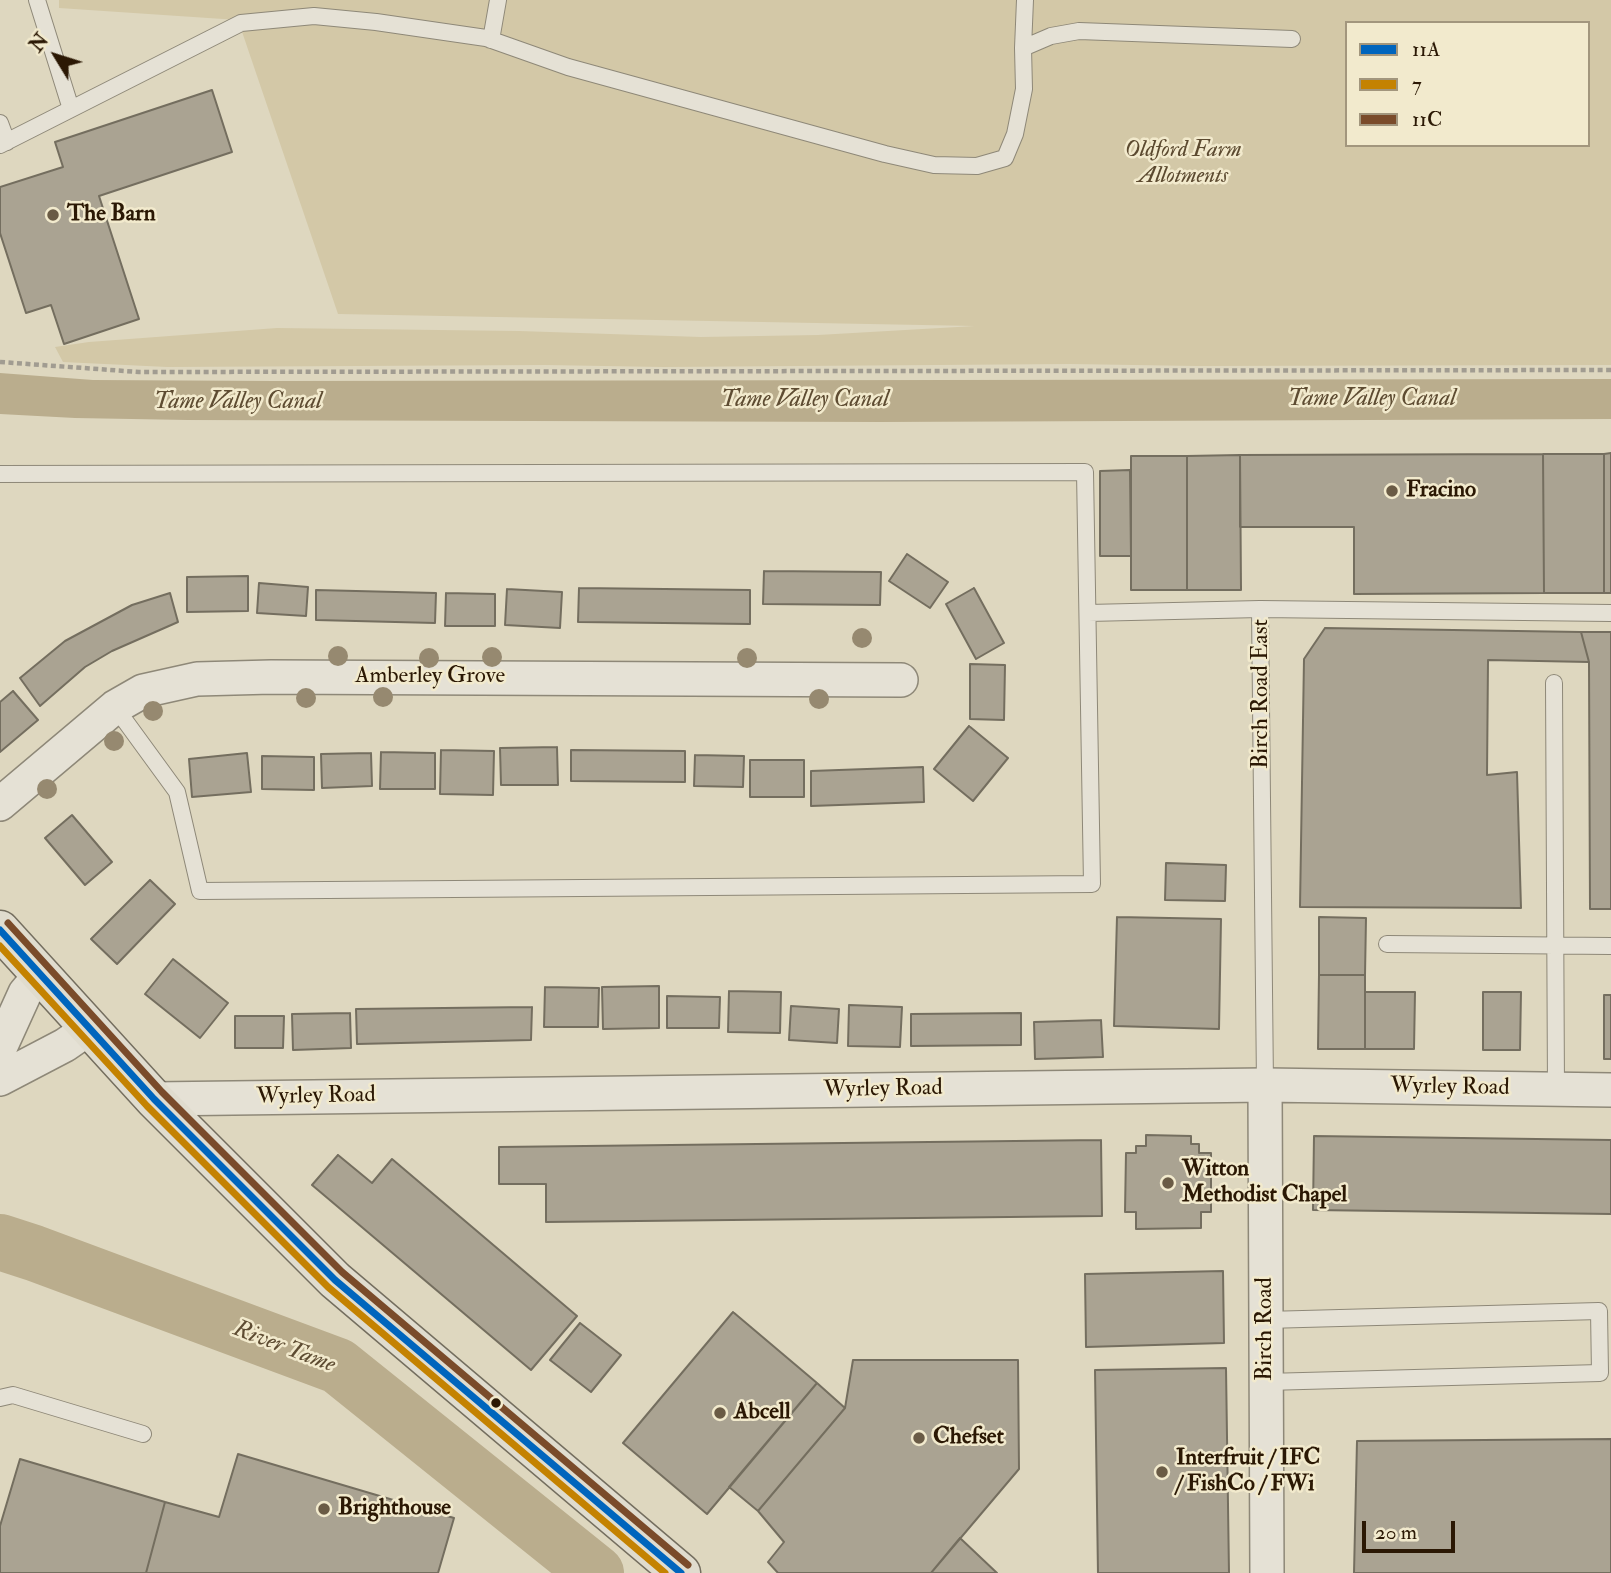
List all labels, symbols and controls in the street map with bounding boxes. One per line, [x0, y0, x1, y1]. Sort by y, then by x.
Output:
north arrow [21, 21, 91, 91]
legend [1345, 21, 1590, 147]
text: N [25, 29, 54, 57]
text: 11A [1412, 36, 1440, 63]
text: 7 [1412, 71, 1422, 98]
text: 11C [1412, 106, 1442, 133]
park label: Oldford Farm Allotments [1125, 137, 1241, 191]
place label: The Barn [67, 201, 156, 229]
marker: The Barn [45, 207, 61, 223]
water label: Tame Valley Canal [1288, 386, 1456, 414]
water label: Tame Valley Canal [721, 387, 889, 415]
water label: Tame Valley Canal [154, 389, 322, 417]
place label: Fracino [1406, 477, 1476, 505]
marker: Fracino [1384, 483, 1400, 499]
street label: Birch Road East [1248, 619, 1276, 769]
street label: Amberley Grove [355, 663, 505, 691]
street label: Wyrley Road [1390, 1073, 1510, 1103]
street label: Wyrley Road [823, 1075, 943, 1105]
street label: Wyrley Road [256, 1082, 376, 1112]
place label: Witton Methodist Chapel [1182, 1156, 1347, 1210]
marker: Witton Methodist Chapel [1160, 1175, 1176, 1191]
street label: Birch Road [1252, 1277, 1280, 1381]
water label: River Tame [229, 1315, 339, 1381]
unlabelled marker [489, 1396, 503, 1410]
place label: Abcell [734, 1399, 791, 1427]
marker: Abcell [712, 1405, 728, 1421]
place label: Chefset [933, 1424, 1004, 1452]
marker: Chefset [911, 1430, 927, 1446]
place label: Interfruit / IFC / FishCo / FWi [1176, 1445, 1320, 1499]
marker: Interfruit / IFC / FishCo / FWi [1154, 1464, 1170, 1480]
place label: Brighthouse [338, 1495, 451, 1523]
marker: Brighthouse [316, 1501, 332, 1517]
scale bar [1366, 1506, 1459, 1550]
text: 20 m [1375, 1519, 1417, 1546]

